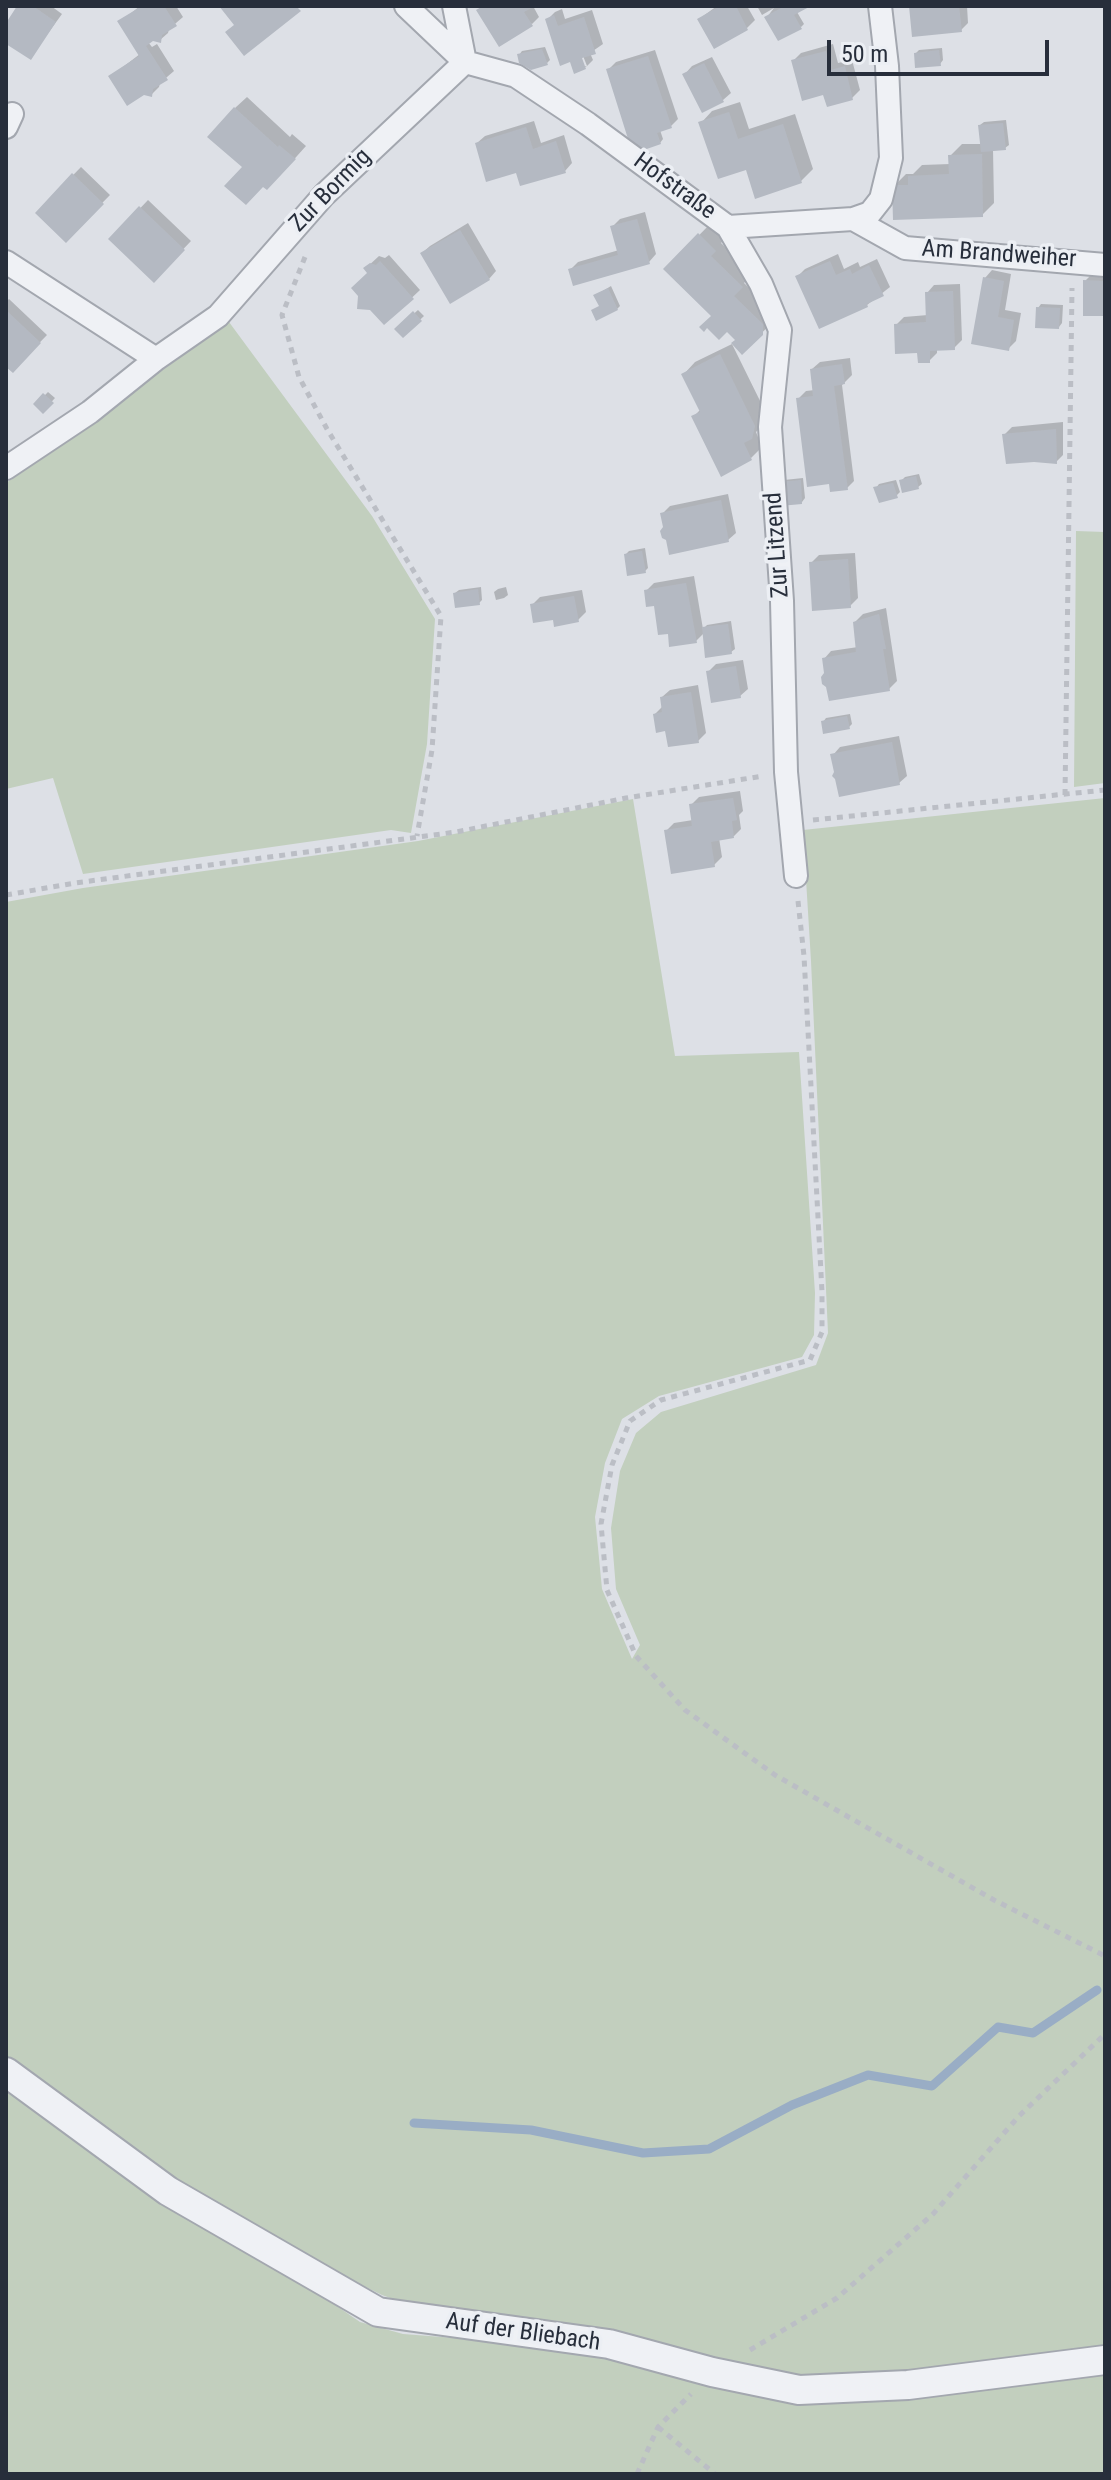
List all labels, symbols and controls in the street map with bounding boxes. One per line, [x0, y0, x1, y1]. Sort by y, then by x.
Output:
scale bar [831, 24, 1053, 74]
text: 50 m [841, 40, 888, 68]
street label: Zur Bormig [284, 143, 378, 239]
street label: Hofstraße [627, 148, 721, 226]
street label: Am Brandweiher [921, 235, 1077, 275]
street label: Zur Litzend [760, 491, 796, 599]
street label: Auf der Bliebach [444, 2308, 602, 2358]

